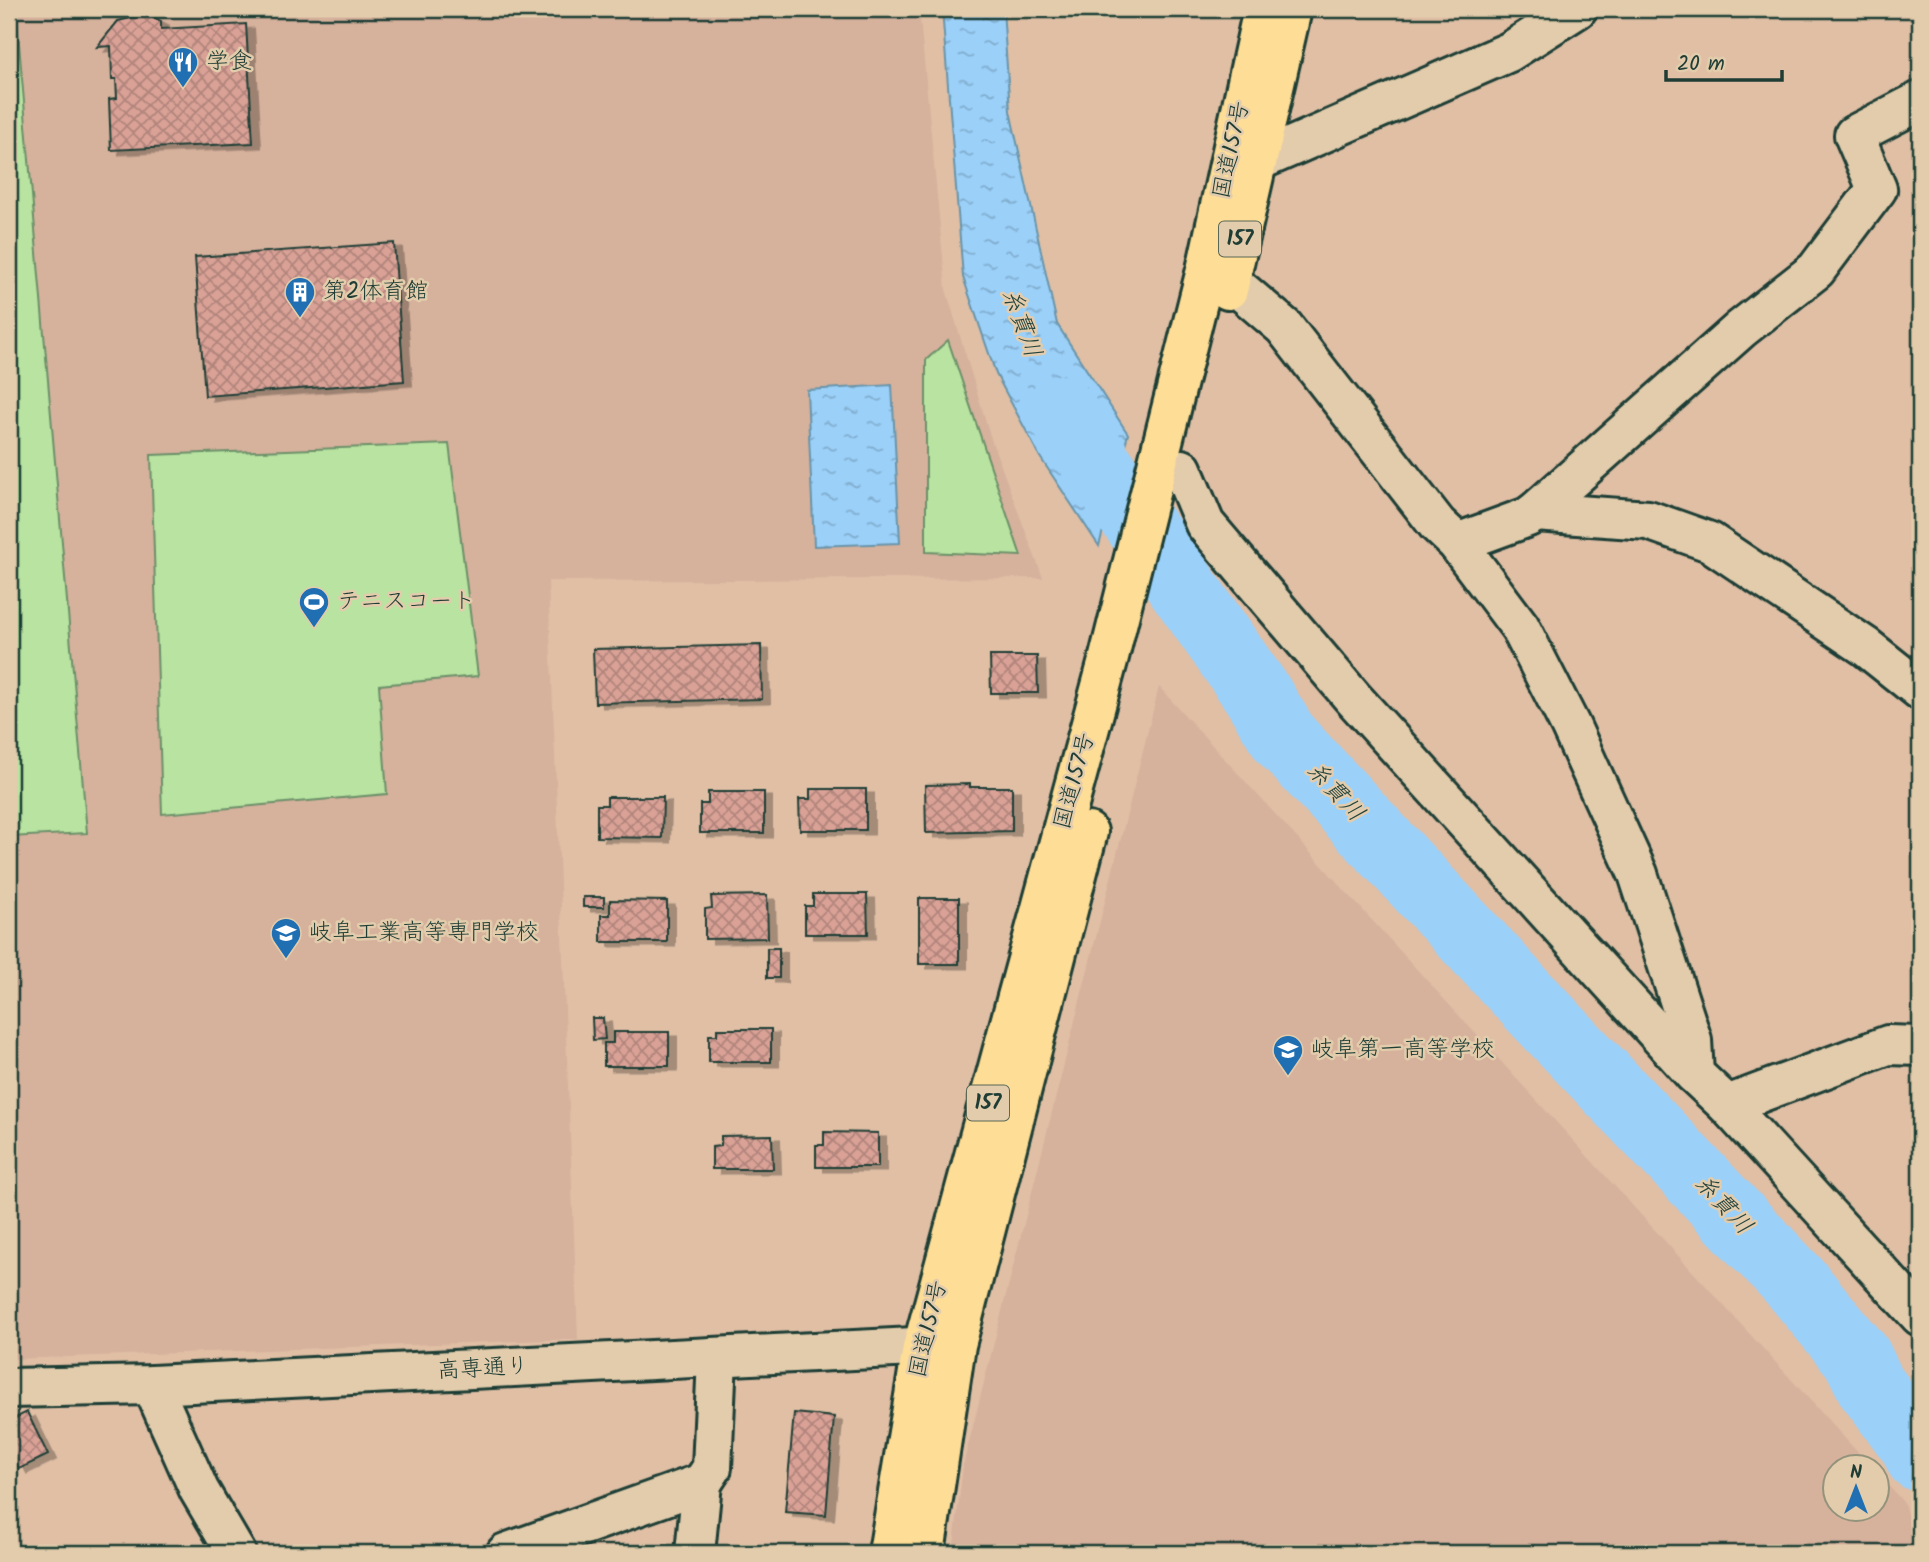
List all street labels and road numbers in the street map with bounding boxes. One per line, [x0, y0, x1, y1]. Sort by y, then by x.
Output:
street label: 国道157号 [1204, 98, 1260, 202]
road number: 157 [1219, 222, 1261, 256]
street label: 国道157号 [1045, 728, 1105, 834]
road number: 157 [967, 1086, 1009, 1120]
street label: 国道157号 [900, 1277, 958, 1381]
street label: 高専通り [436, 1349, 530, 1389]

